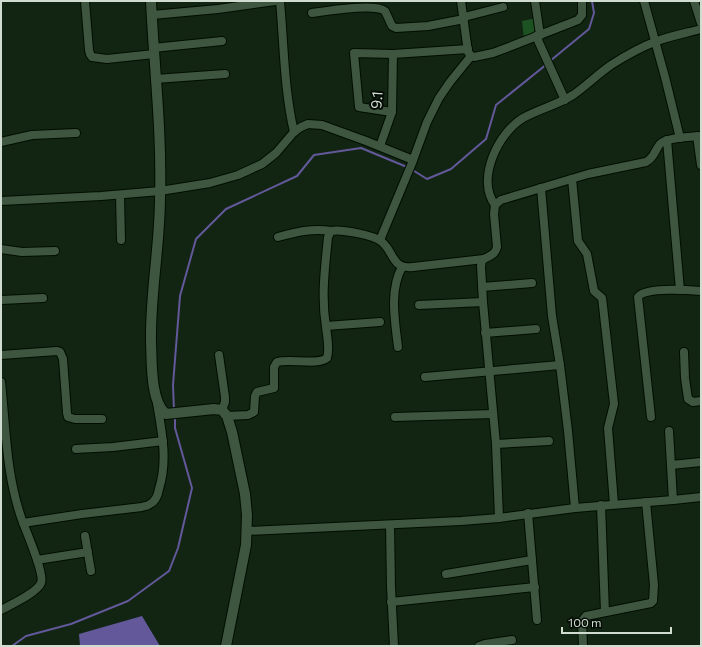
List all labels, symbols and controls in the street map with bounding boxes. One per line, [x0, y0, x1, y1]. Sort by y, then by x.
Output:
street label: 9.1 [366, 91, 386, 109]
scale bar [562, 609, 671, 635]
text: 100 m [568, 615, 602, 629]

